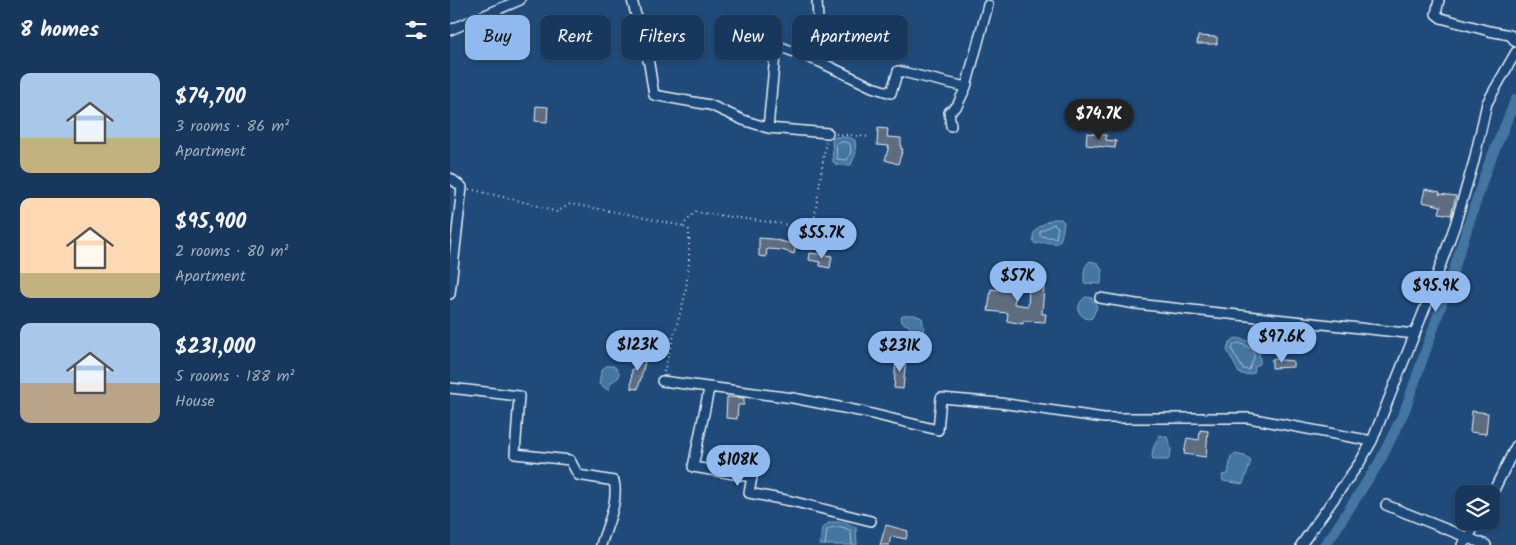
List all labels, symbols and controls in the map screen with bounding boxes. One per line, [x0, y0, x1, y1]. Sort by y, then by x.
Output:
text: 8 homes [20, 14, 99, 47]
chip: Buy [465, 15, 530, 60]
chip: Rent [540, 15, 611, 60]
chip: Filters [621, 15, 704, 60]
chip: New [714, 15, 782, 60]
chip: Apartment [792, 15, 908, 60]
icon: filters [402, 16, 430, 44]
text: $74,700 [175, 81, 246, 114]
icon: home [60, 93, 120, 153]
pin: $74.7K [1058, 98, 1140, 141]
text: $74.7K [1076, 102, 1122, 127]
text: 3 rooms · 86 m² [175, 114, 289, 139]
text: Apartment [175, 139, 246, 164]
text: $95,900 [175, 206, 246, 239]
icon: home [60, 218, 120, 278]
pin: $55.7K [781, 218, 863, 260]
text: $55.7K [799, 221, 845, 246]
text: 2 rooms · 80 m² [175, 239, 288, 264]
pin: $57K [988, 260, 1048, 303]
text: Apartment [175, 264, 246, 289]
text: $57K [1001, 264, 1035, 289]
pin: $95.9K [1395, 270, 1477, 313]
text: $95.9K [1412, 274, 1460, 299]
pin: $97.6K [1241, 322, 1323, 364]
text: $97.6K [1258, 325, 1306, 350]
pin: $123K [603, 330, 673, 372]
pin: $231K [865, 330, 935, 373]
text: $231,000 [175, 331, 255, 364]
text: $123K [617, 333, 659, 358]
text: $231K [879, 334, 921, 359]
icon: home [60, 343, 120, 403]
text: 5 rooms · 188 m² [175, 364, 294, 389]
text: House [175, 389, 215, 414]
pin: $108K [703, 444, 773, 487]
text: $108K [717, 448, 759, 473]
map controls [1455, 485, 1500, 530]
button: layers [1455, 485, 1500, 530]

